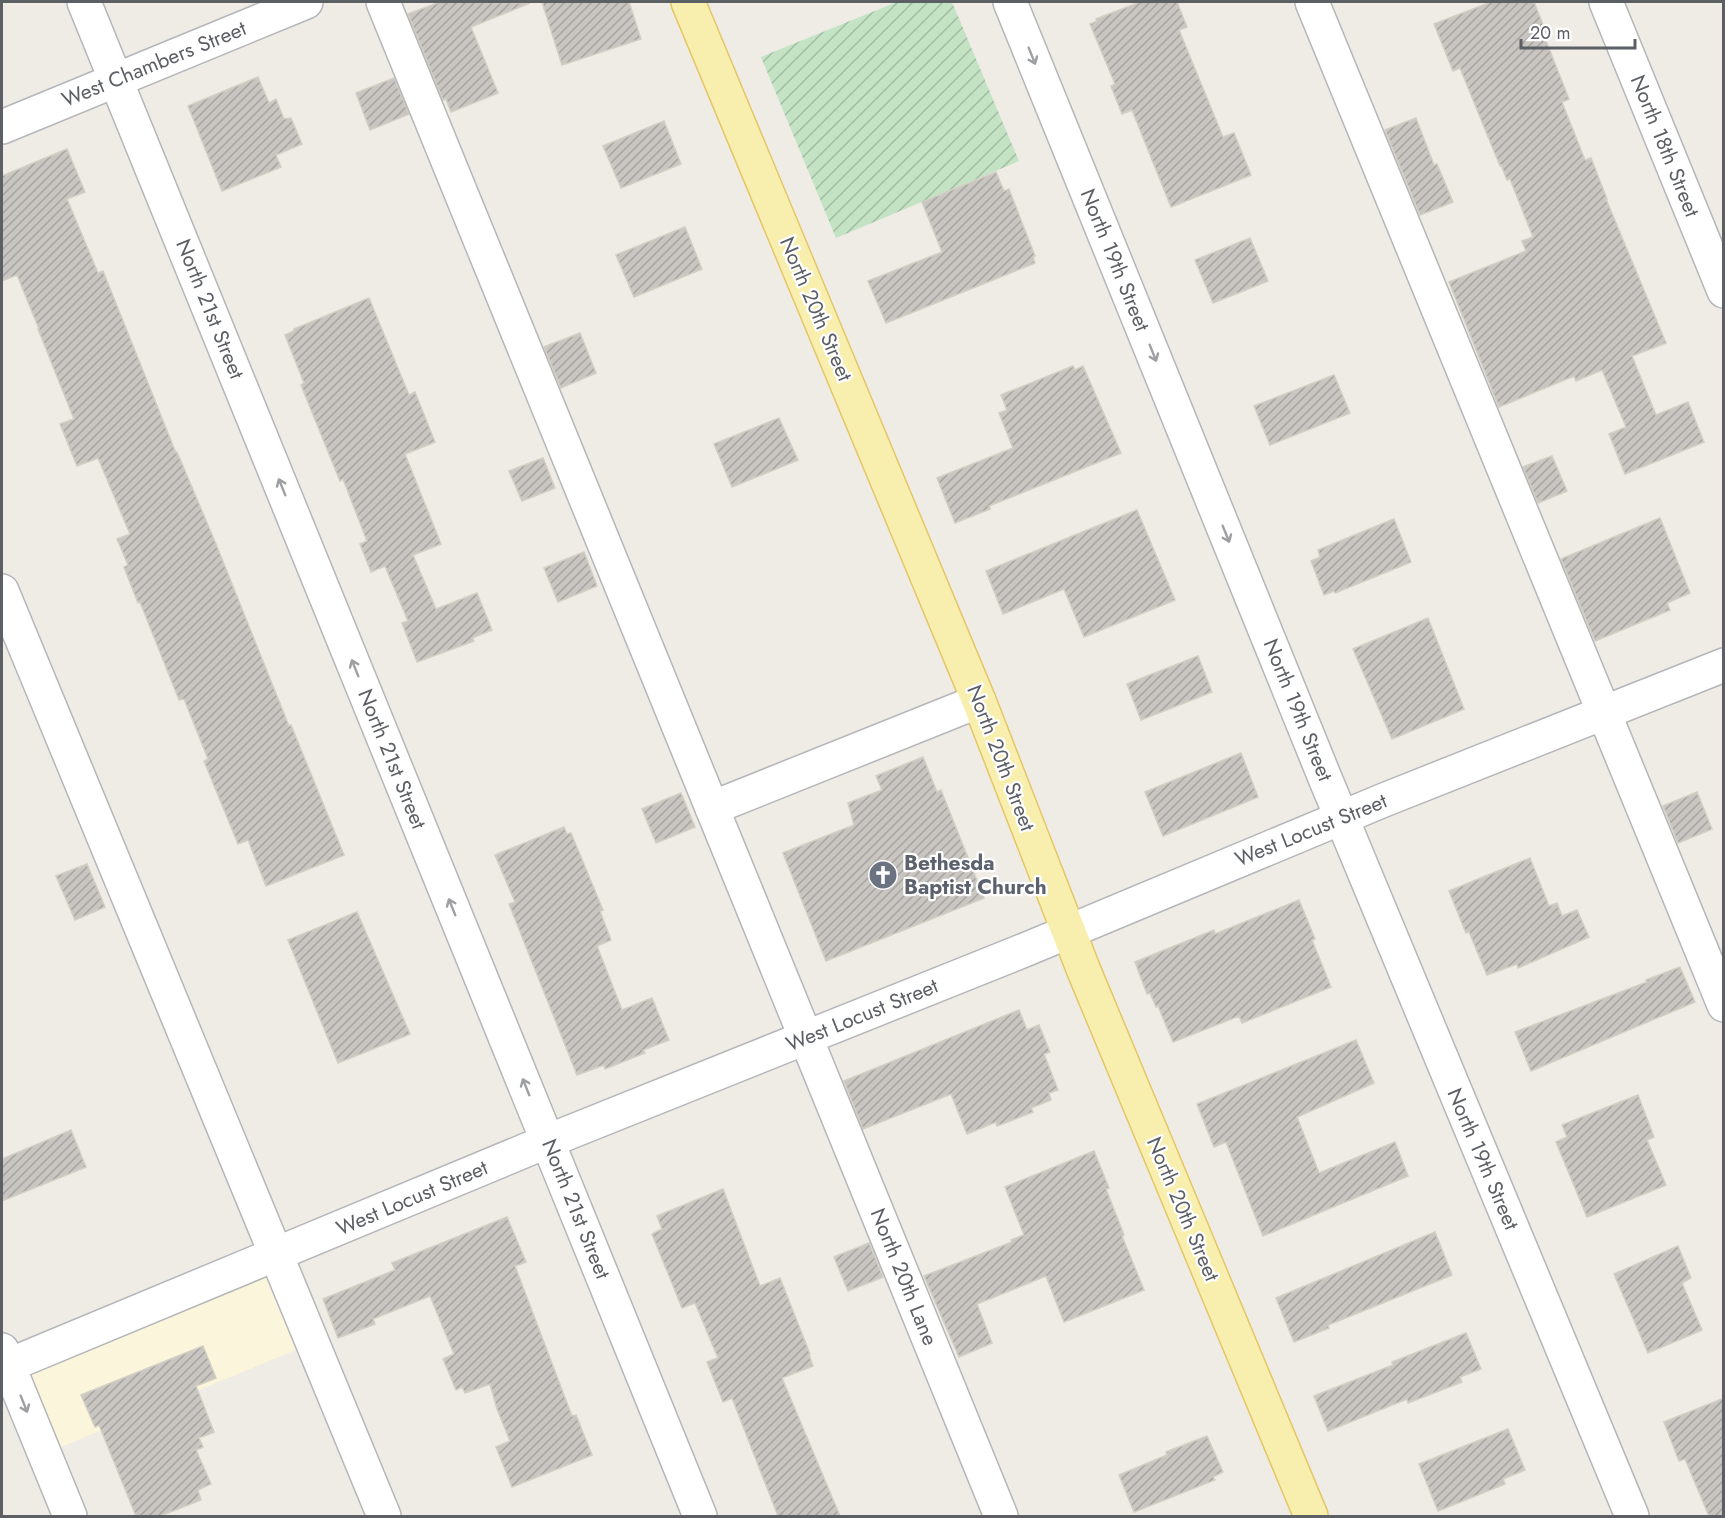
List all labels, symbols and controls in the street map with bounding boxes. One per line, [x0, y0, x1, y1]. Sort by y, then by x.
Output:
scale bar [1521, 12, 1635, 50]
street label: West Chambers Street [57, 13, 251, 115]
text: 20 m [1530, 20, 1570, 46]
one-way arrow [1027, 46, 1038, 64]
street label: North 18th Street [1623, 71, 1707, 221]
street label: North 19th Street [1073, 184, 1157, 336]
street label: North 20th Street [772, 232, 860, 386]
street label: North 21st Street [168, 234, 252, 384]
one-way arrow [1148, 343, 1159, 362]
one-way arrow [276, 478, 287, 497]
one-way arrow [1221, 524, 1232, 543]
street label: North 19th Street [1256, 634, 1340, 786]
one-way arrow [349, 659, 360, 677]
street label: North 20th Street [959, 681, 1043, 835]
street label: North 21st Street [350, 684, 434, 834]
street label: West Locust Street [1230, 786, 1392, 874]
place label: Bethesda Baptist Church [904, 848, 1047, 902]
church icon: Bethesda Baptist Church [867, 859, 899, 891]
one-way arrow [446, 898, 457, 916]
street label: West Locust Street [781, 971, 943, 1059]
one-way arrow [520, 1079, 531, 1097]
street label: North 19th Street [1440, 1083, 1526, 1235]
street label: North 20th Street [1139, 1132, 1227, 1286]
street label: North 21st Street [534, 1134, 618, 1284]
street label: West Locust Street [332, 1153, 492, 1243]
street label: North 20th Lane [863, 1204, 945, 1350]
one-way arrow [19, 1394, 30, 1412]

